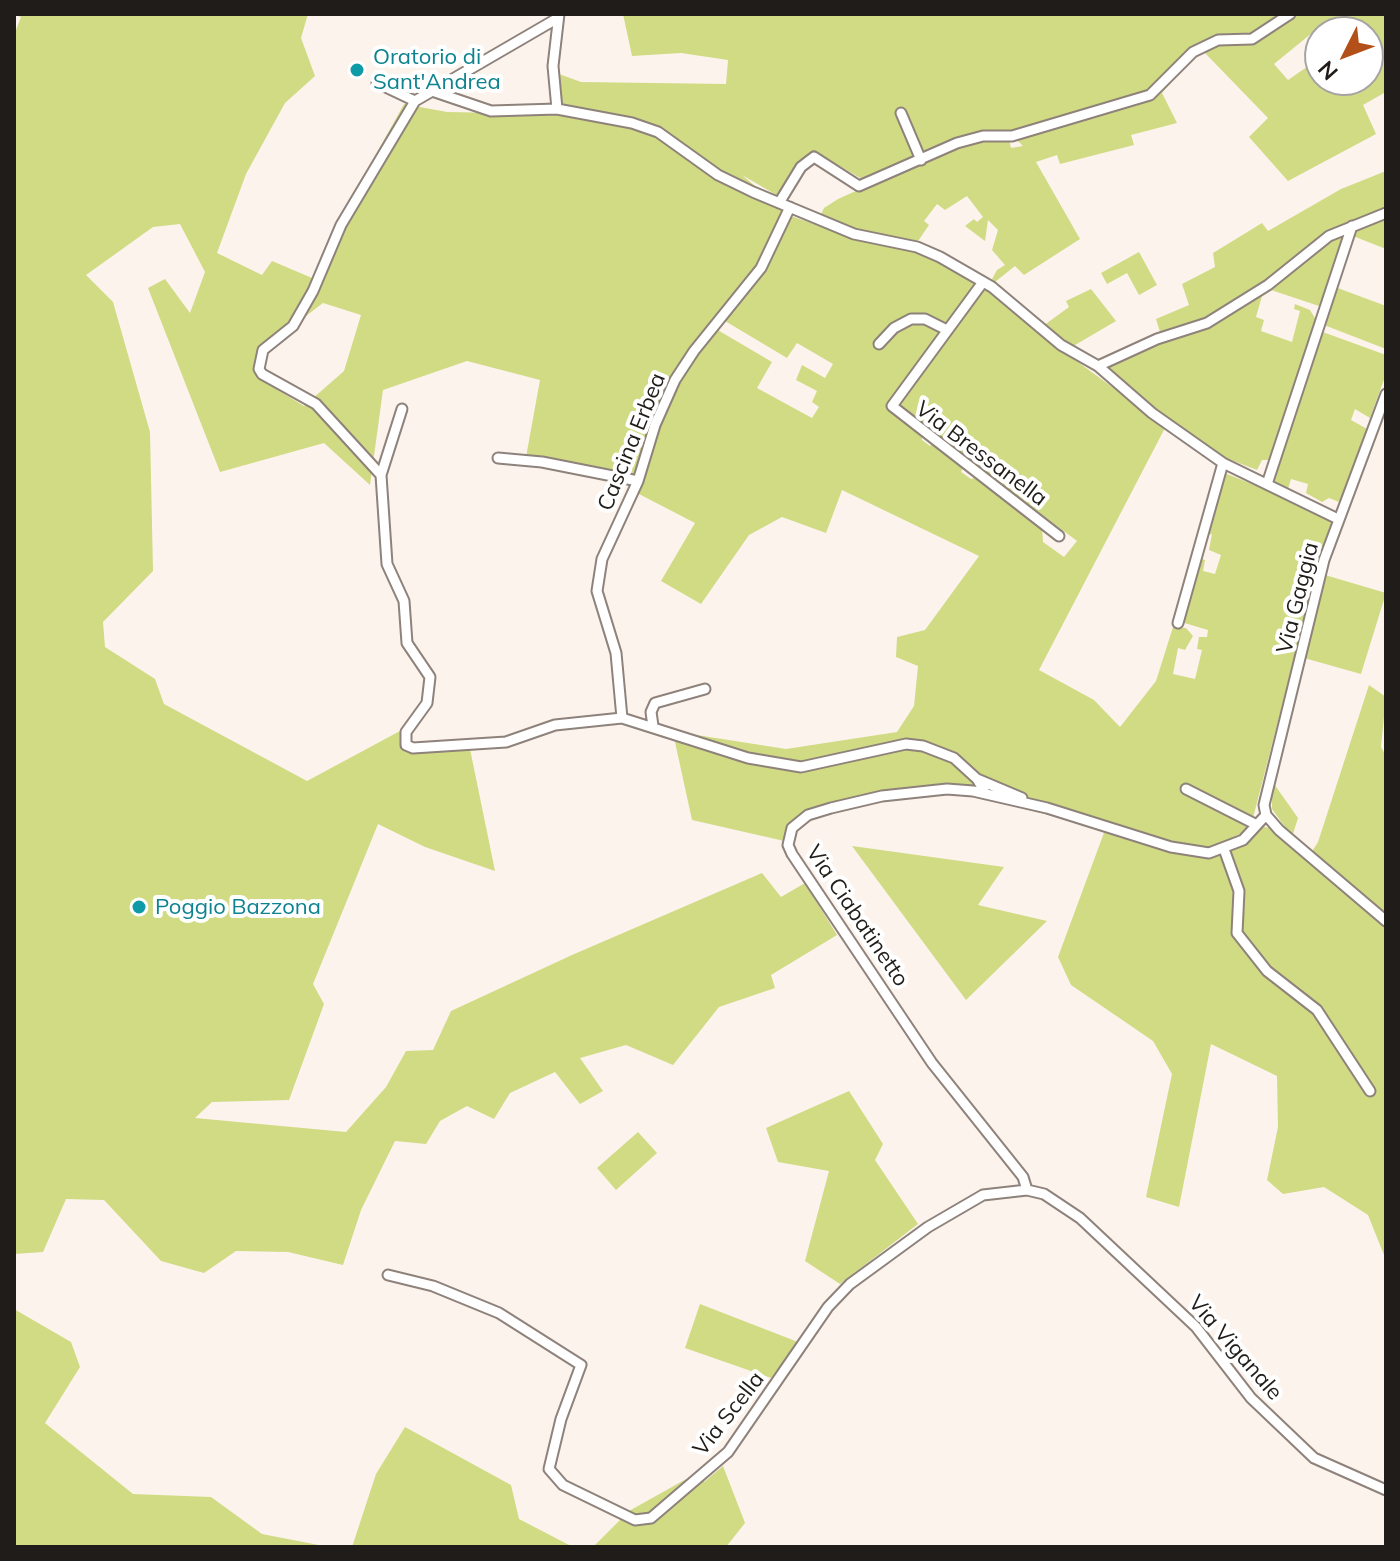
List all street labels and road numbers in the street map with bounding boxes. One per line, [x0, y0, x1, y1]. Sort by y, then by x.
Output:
street label: Cascina Erbea [592, 369, 672, 515]
street label: Via Bressanella [910, 396, 1052, 512]
street label: Via Gaggia [1271, 540, 1325, 656]
street label: Via Ciabatinetto [800, 840, 914, 992]
street label: Via Viganale [1182, 1290, 1288, 1406]
street label: Via Scella [688, 1367, 770, 1461]

